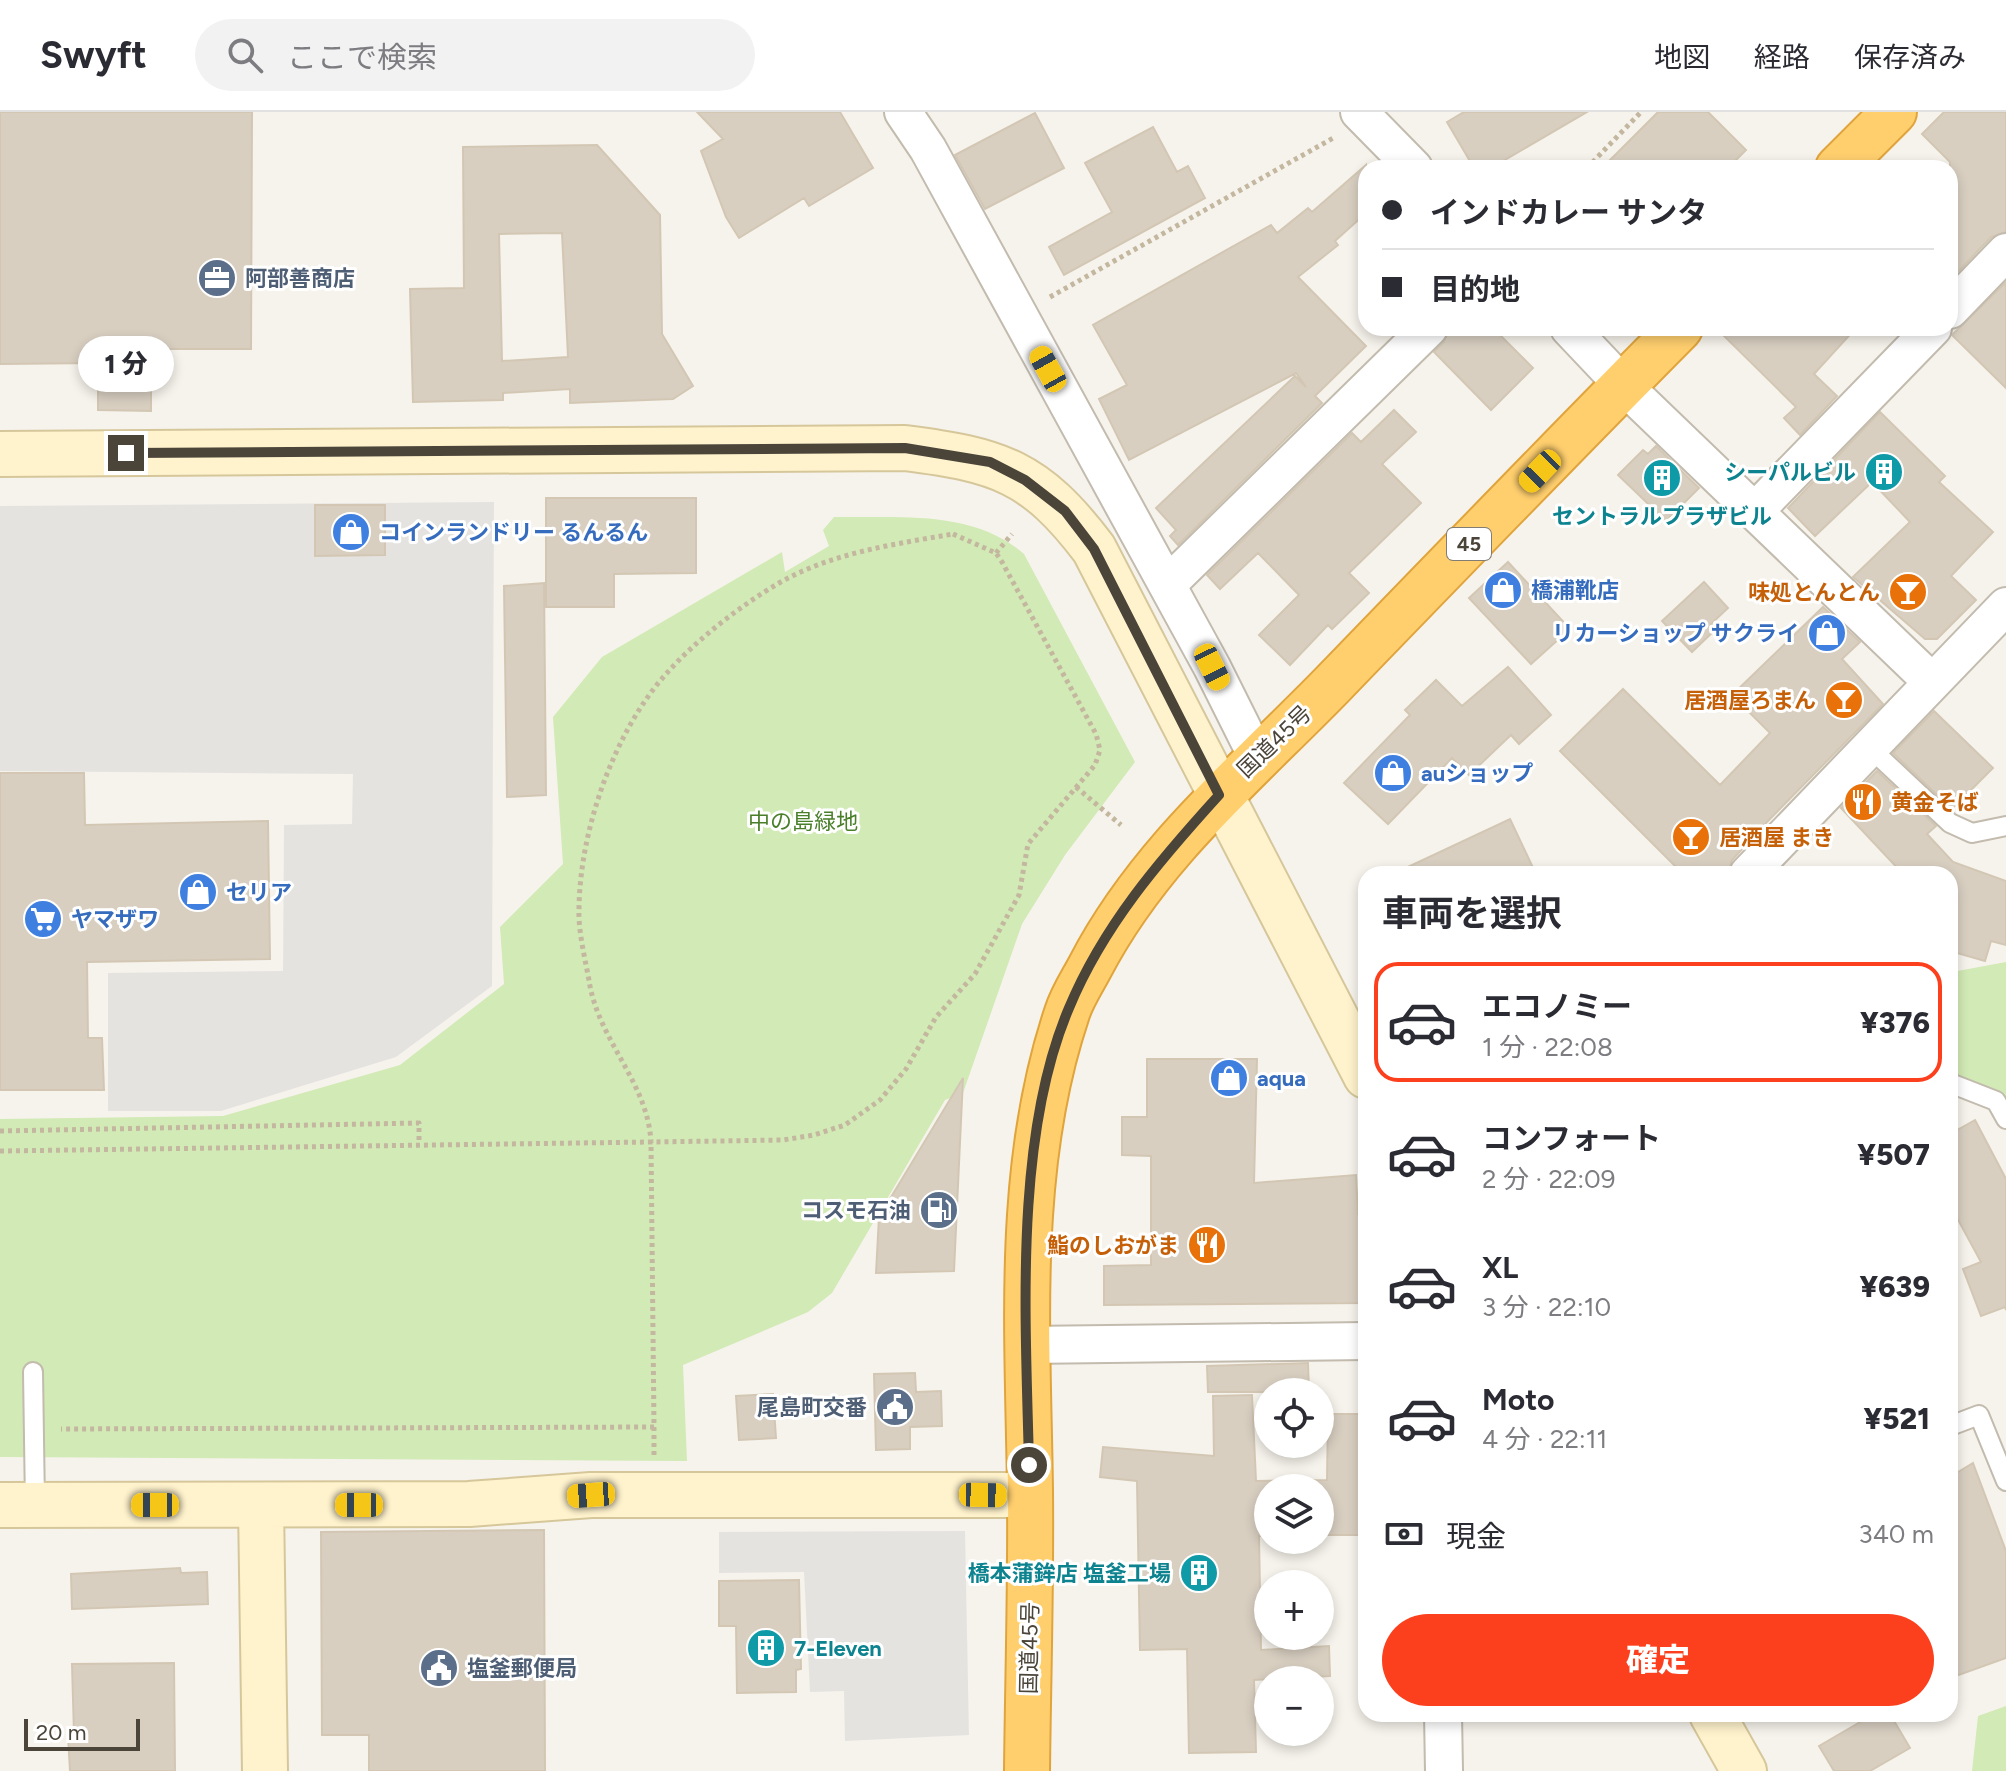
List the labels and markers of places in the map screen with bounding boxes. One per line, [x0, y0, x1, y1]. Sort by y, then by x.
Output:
office icon: 阿部善商店 [196, 257, 238, 299]
place label: 阿部善商店 [245, 265, 355, 292]
building icon: シーパルビル [1863, 451, 1905, 493]
building icon: セントラルプラザビル [1641, 457, 1683, 499]
place label: シーパルビル [1724, 459, 1856, 486]
place label: セントラルプラザビル [1552, 503, 1772, 530]
shop icon: コインランドリー るんるん [330, 511, 372, 553]
place label: コインランドリー るんるん [379, 519, 648, 546]
shop icon: 橋浦靴店 [1482, 569, 1524, 611]
bar icon: 味処とんとん [1887, 571, 1929, 613]
place label: 橋浦靴店 [1531, 577, 1619, 604]
place label: 味処とんとん [1748, 579, 1880, 606]
shop icon: リカーショップ サクライ [1806, 612, 1848, 654]
place label: リカーショップ サクライ [1552, 620, 1799, 647]
bar icon: 居酒屋ろまん [1823, 679, 1865, 721]
place label: 居酒屋ろまん [1684, 687, 1816, 714]
shop icon: auショップ [1372, 752, 1414, 794]
place label: auショップ [1421, 760, 1533, 787]
restaurant icon: 黄金そば [1842, 781, 1884, 823]
place label: 黄金そば [1891, 789, 1979, 816]
bar icon: 居酒屋 まき [1670, 816, 1712, 858]
place label: 居酒屋 まき [1719, 824, 1834, 851]
shop icon: セリア [177, 871, 219, 913]
place label: セリア [226, 879, 292, 906]
supermarket icon: ヤマザワ [22, 898, 64, 940]
place label: ヤマザワ [71, 906, 159, 933]
shop icon: aqua [1208, 1057, 1250, 1099]
place label: aqua [1257, 1065, 1306, 1092]
fuel station icon: コスモ石油 [918, 1189, 960, 1231]
place label: コスモ石油 [801, 1197, 911, 1224]
restaurant icon: 鮨のしおがま [1186, 1224, 1228, 1266]
place label: 鮨のしおがま [1047, 1232, 1179, 1259]
public building icon: 尾島町交番 [874, 1386, 916, 1428]
place label: 尾島町交番 [757, 1394, 867, 1421]
building icon: 橋本蒲鉾店 塩釜工場 [1178, 1552, 1220, 1594]
place label: 橋本蒲鉾店 塩釜工場 [968, 1560, 1171, 1587]
building icon: 7-Eleven [745, 1627, 787, 1669]
place label: 7-Eleven [794, 1635, 882, 1662]
public building icon: 塩釜郵便局 [418, 1647, 460, 1689]
place label: 塩釜郵便局 [467, 1655, 577, 1682]

